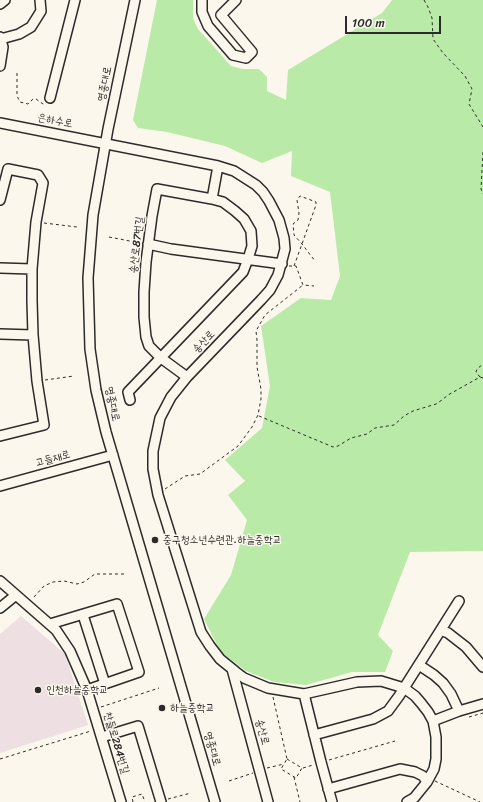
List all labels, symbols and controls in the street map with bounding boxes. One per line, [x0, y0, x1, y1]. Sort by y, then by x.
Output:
scale bar [347, 8, 443, 34]
text: 100 m [352, 12, 385, 34]
street label: 영종대로 [95, 65, 115, 103]
street label: 은하수로 [36, 111, 74, 131]
street label: 송산로87번길 [127, 216, 147, 274]
street label: 송산로 [190, 328, 218, 356]
street label: 영종대로 [102, 385, 122, 423]
street label: 고들재로 [34, 448, 72, 470]
place label: 중구청소년수련관.하늘중학교 [163, 533, 281, 547]
marker: 중구청소년수련관.하늘중학교 [150, 535, 160, 545]
place label: 인천하늘중학교 [46, 683, 108, 697]
marker: 인천하늘중학교 [33, 685, 43, 695]
place label: 하늘중학교 [170, 701, 214, 715]
marker: 하늘중학교 [157, 703, 167, 713]
street label: 찬들로284번길 [100, 710, 132, 776]
street label: 송산로 [252, 717, 272, 747]
street label: 영종대로 [201, 730, 223, 768]

